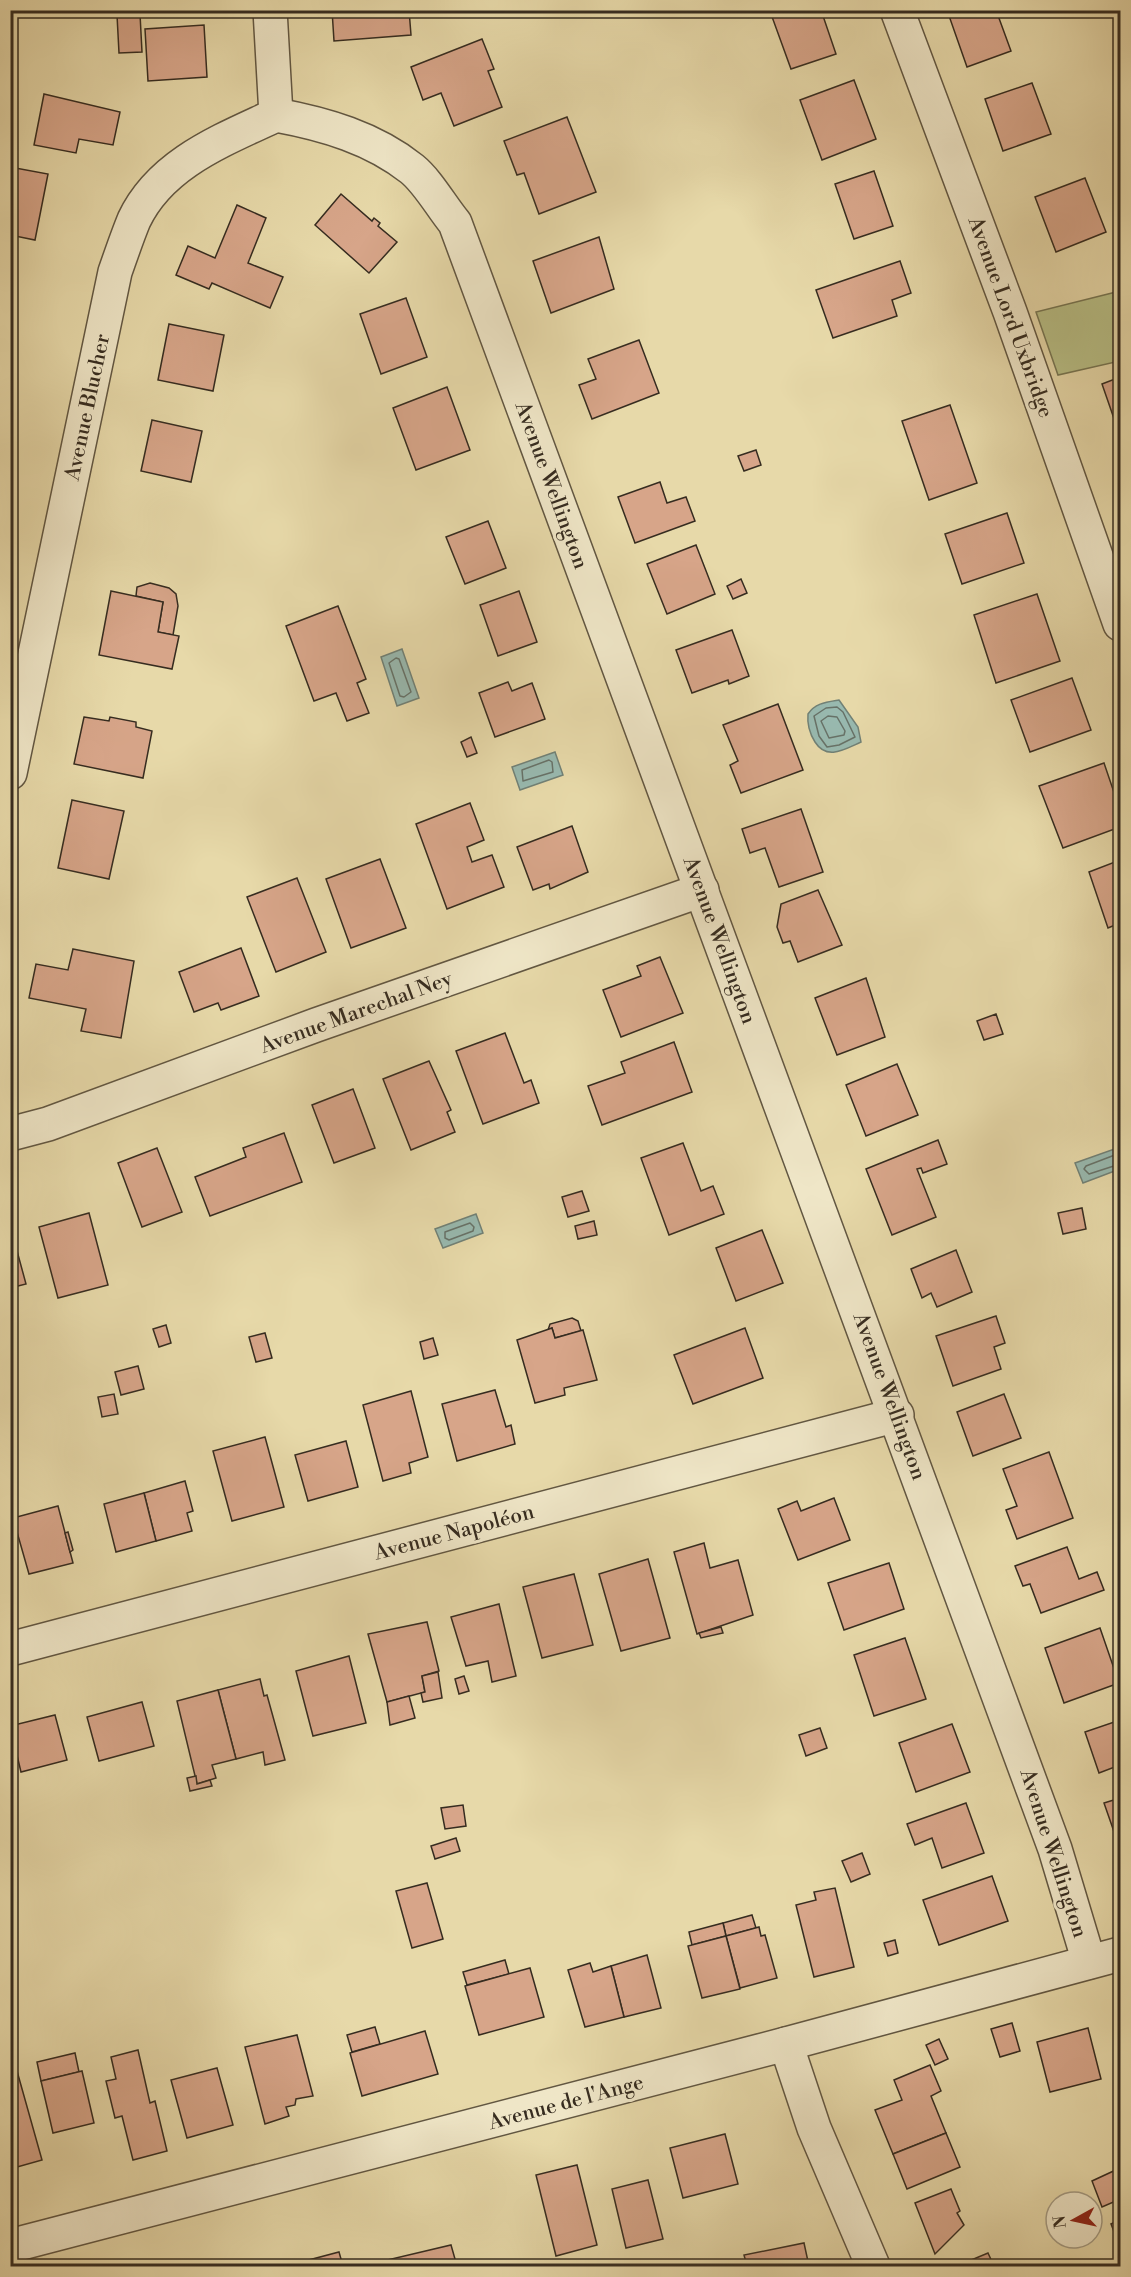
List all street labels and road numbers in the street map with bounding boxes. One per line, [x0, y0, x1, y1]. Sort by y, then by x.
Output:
street label: Avenue Lord Uxbridge [961, 212, 1059, 421]
street label: Avenue Blucher [60, 332, 116, 484]
street label: Avenue Wellington [508, 397, 594, 573]
street label: Avenue Wellington [676, 852, 762, 1028]
street label: Avenue Marechal Ney [256, 966, 457, 1060]
street label: Avenue Wellington [846, 1308, 932, 1484]
street label: Avenue Napoléon [370, 1499, 538, 1567]
street label: Avenue Wellington [1013, 1765, 1093, 1942]
street label: Avenue de l'Ange [485, 2070, 647, 2136]

